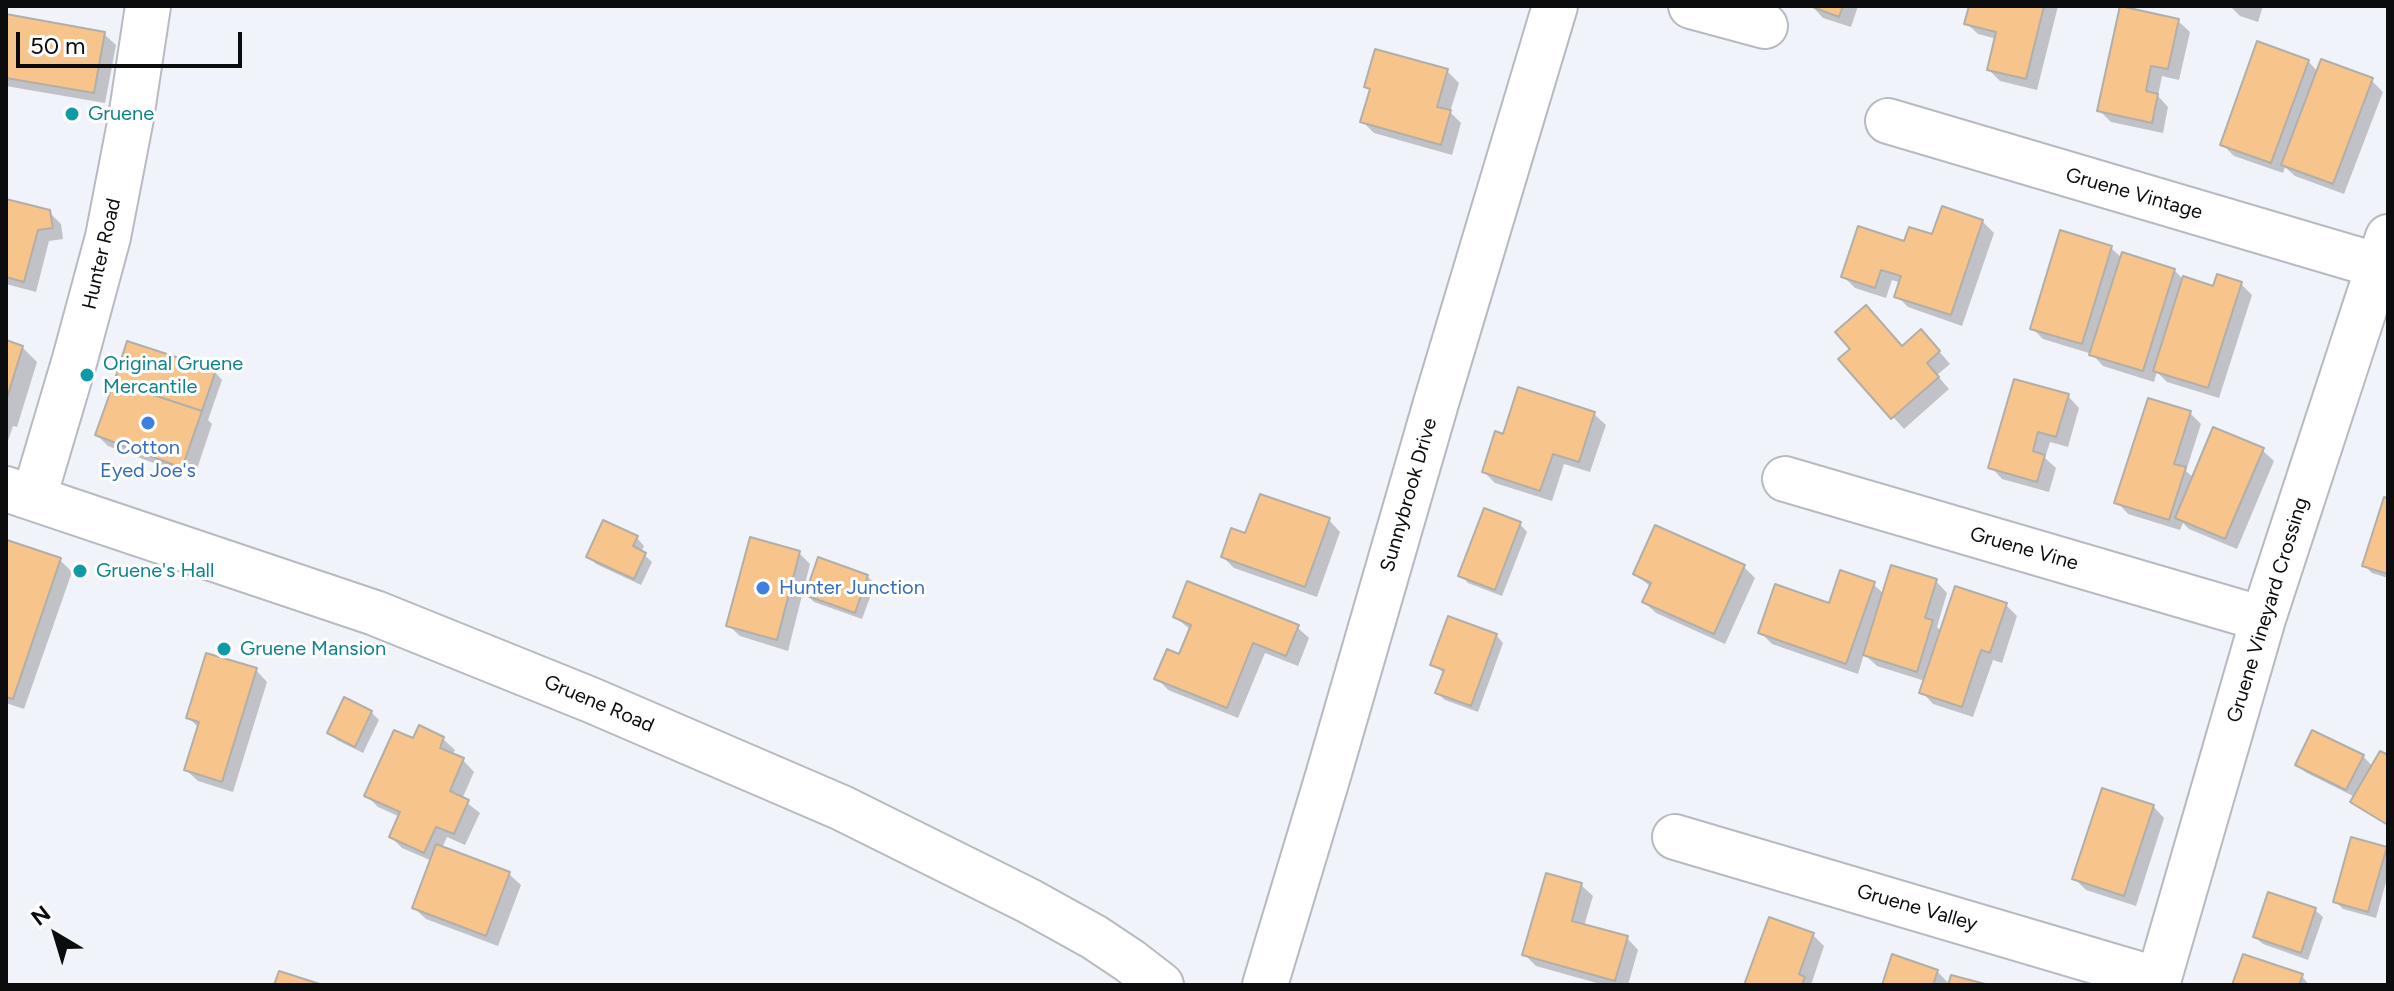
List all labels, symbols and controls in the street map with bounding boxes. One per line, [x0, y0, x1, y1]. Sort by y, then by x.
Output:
scale bar [20, 16, 246, 66]
text: 50 m [30, 31, 86, 60]
place label: Gruene [88, 102, 154, 126]
marker: Gruene [63, 105, 81, 123]
street label: Gruene Vintage [2063, 163, 2205, 225]
street label: Hunter Road [78, 196, 126, 312]
place label: Original Gruene Mercantile [103, 352, 243, 399]
marker: Original Gruene Mercantile [78, 366, 96, 384]
marker: Cotton Eyed Joe's [139, 414, 157, 432]
street label: Sunnybrook Drive [1376, 415, 1442, 575]
place label: Cotton Eyed Joe's [100, 436, 196, 483]
street label: Gruene Vineyard Crossing [2222, 494, 2314, 726]
street label: Gruene Vine [1967, 522, 2081, 576]
place label: Gruene's Hall [96, 559, 214, 583]
marker: Gruene's Hall [71, 562, 89, 580]
place label: Hunter Junction [779, 576, 925, 600]
marker: Hunter Junction [754, 579, 772, 597]
place label: Gruene Mansion [240, 637, 386, 661]
marker: Gruene Mansion [215, 640, 233, 658]
street label: Gruene Road [540, 670, 658, 738]
street label: Gruene Valley [1854, 879, 1980, 937]
north arrow [16, 895, 96, 975]
text: N [26, 900, 56, 932]

